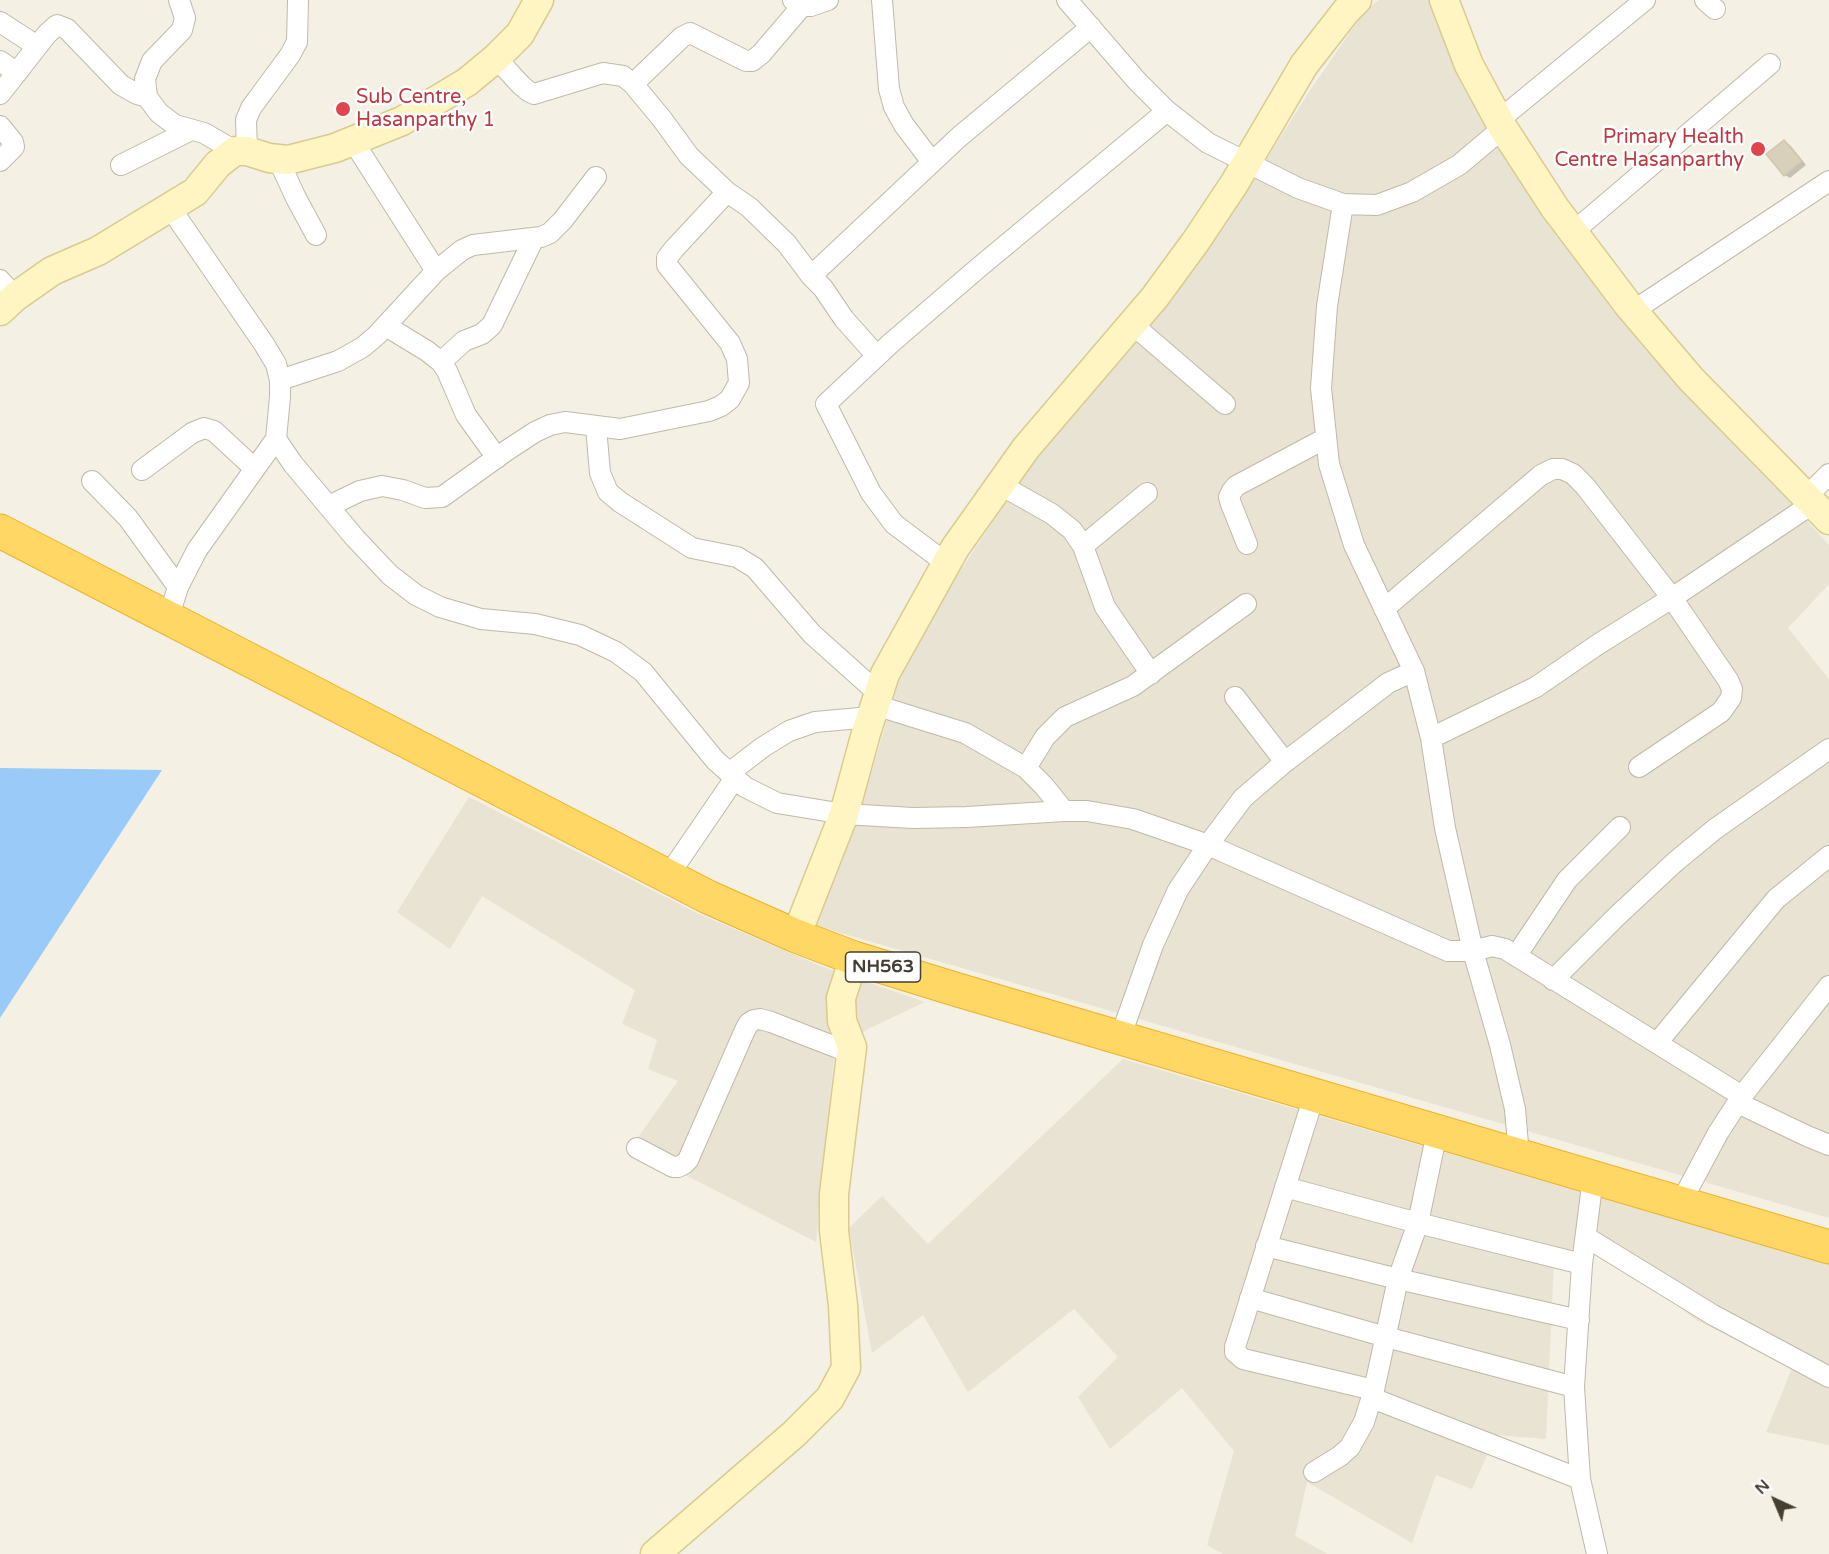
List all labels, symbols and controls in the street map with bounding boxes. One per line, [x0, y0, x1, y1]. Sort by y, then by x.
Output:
place label: Sub Centre, Hasanparthy 1 [356, 86, 495, 133]
marker: Sub Centre, Hasanparthy 1 [334, 100, 352, 118]
place label: Primary Health Centre Hasanparthy [1554, 126, 1744, 173]
marker: Primary Health Centre Hasanparthy [1749, 140, 1767, 158]
road number: NH563 [846, 952, 920, 982]
north arrow [1745, 1470, 1805, 1530]
text: N [1751, 1475, 1774, 1499]

